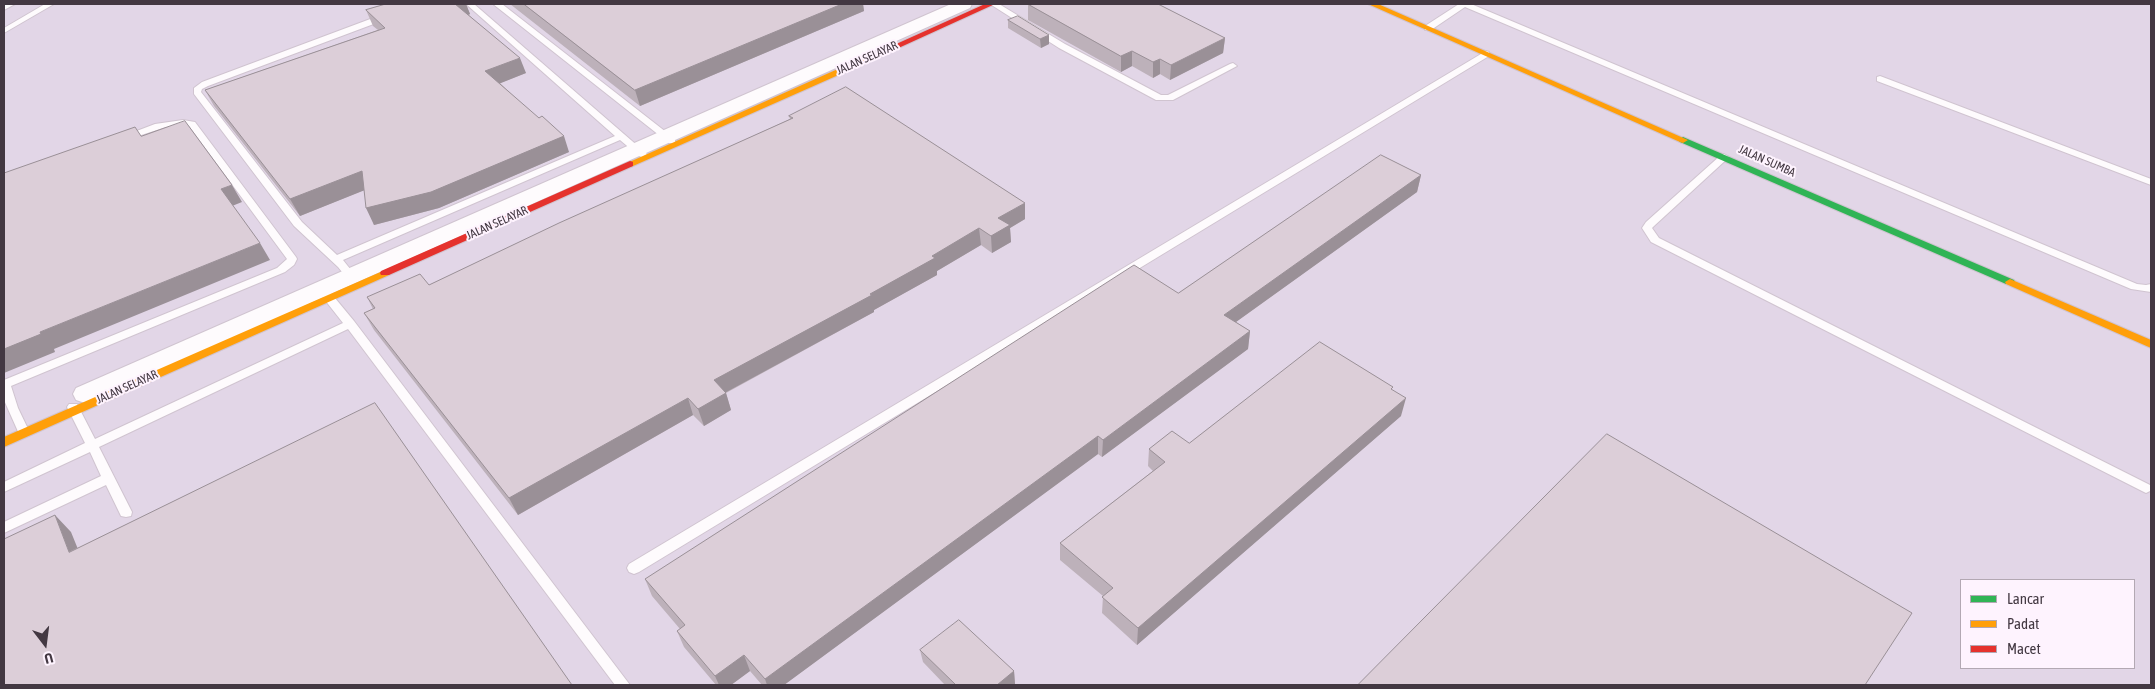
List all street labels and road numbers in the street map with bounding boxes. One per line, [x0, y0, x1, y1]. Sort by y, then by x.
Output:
street label: JALAN SELAYAR [834, 38, 900, 78]
street label: JALAN SUMBA [1736, 142, 1798, 180]
street label: JALAN SELAYAR [464, 203, 530, 243]
street label: JALAN SELAYAR [94, 367, 160, 407]

